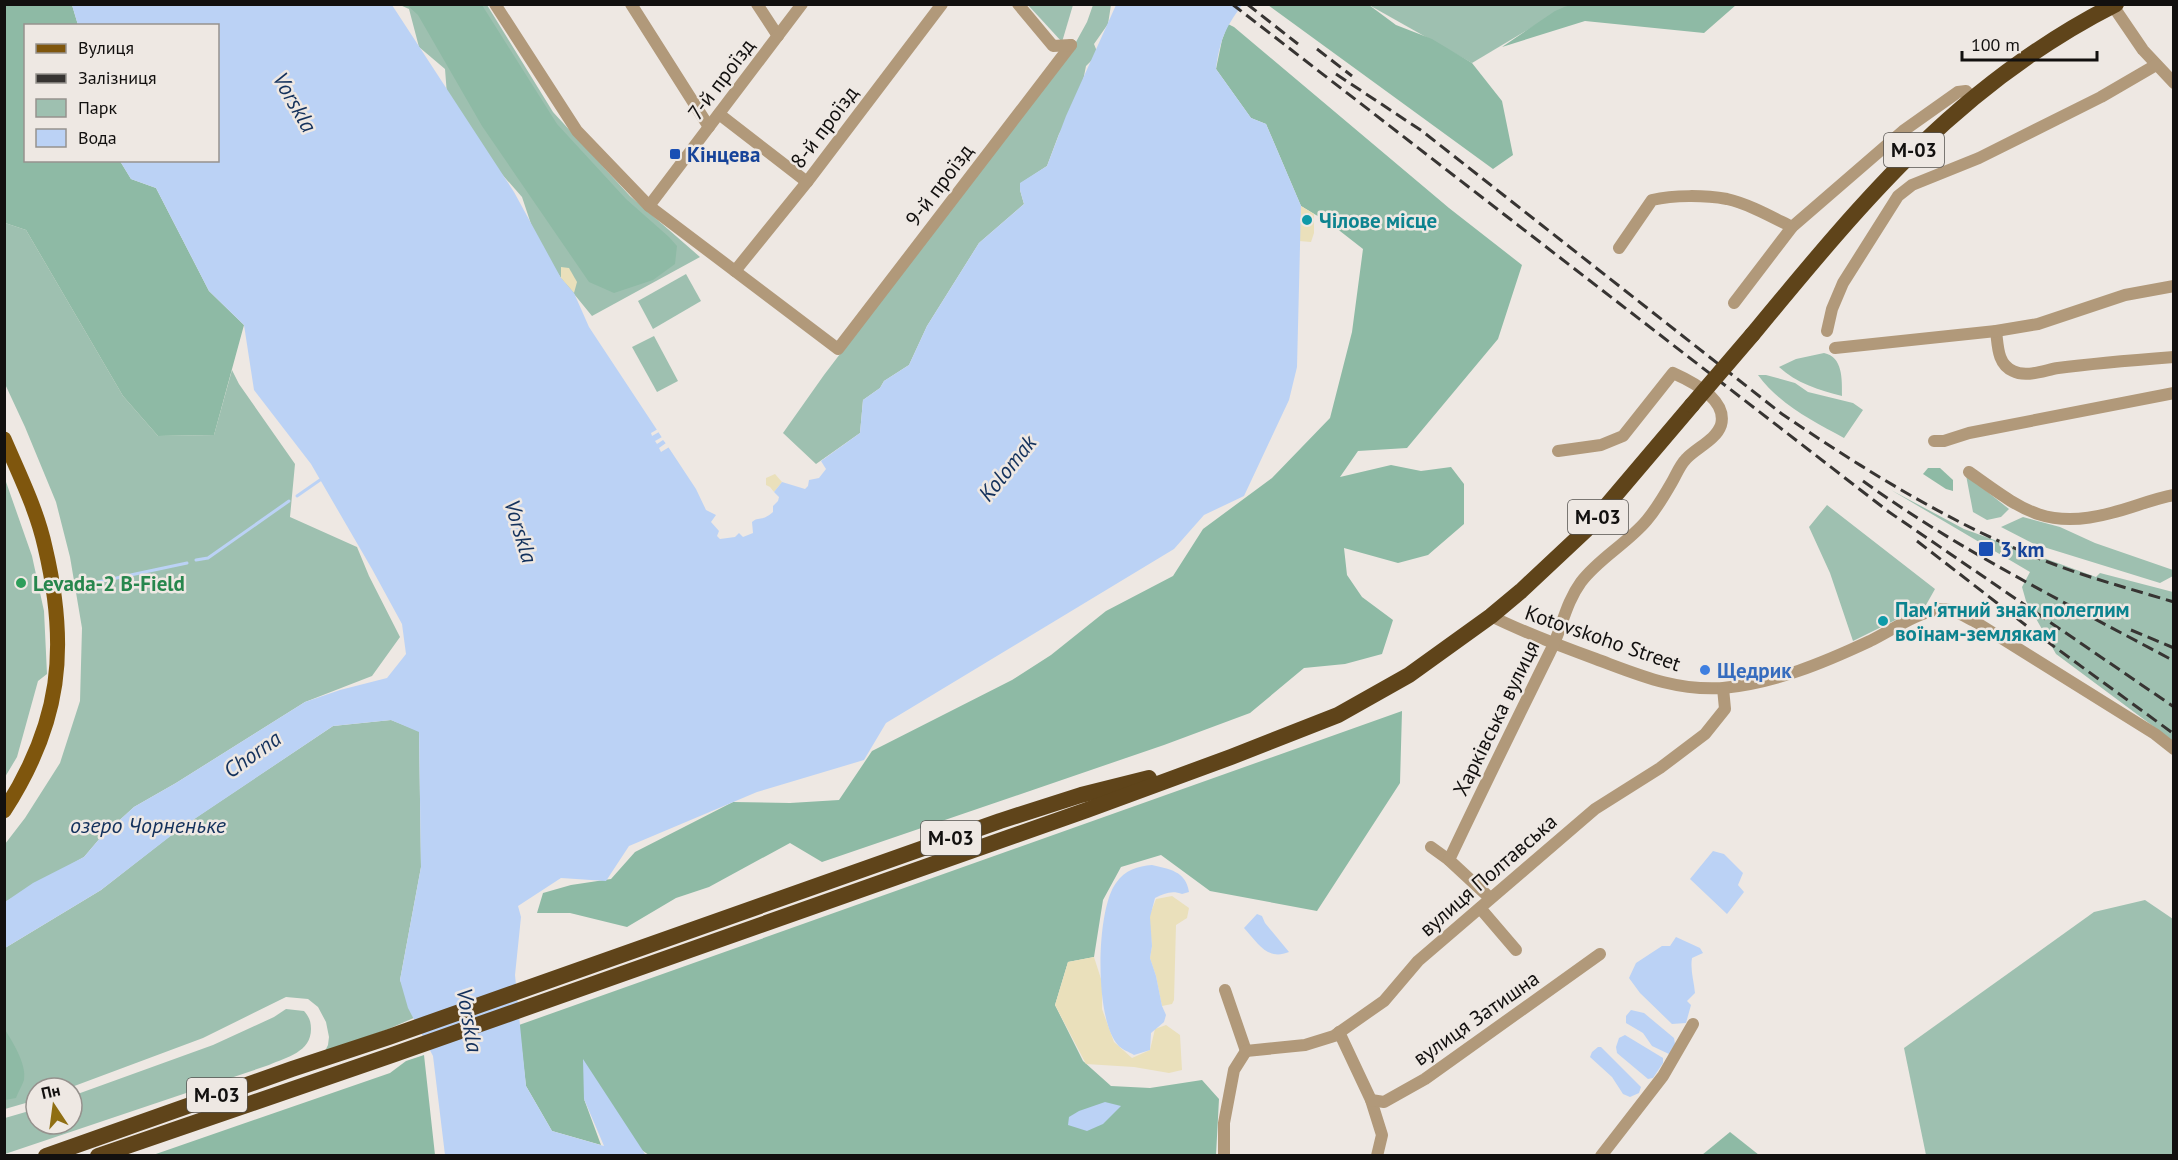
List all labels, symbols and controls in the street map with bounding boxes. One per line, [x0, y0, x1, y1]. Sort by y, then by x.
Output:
legend [24, 24, 219, 162]
scale bar [1962, 24, 2097, 62]
street label: 7-й проїзд [682, 33, 760, 125]
text: 100 m [1971, 33, 2020, 56]
text: Вулиця [78, 36, 134, 59]
text: Залізниця [78, 66, 156, 89]
water label: Vorskla [267, 67, 323, 137]
street label: 8-й проїзд [784, 80, 864, 174]
text: Парк [78, 96, 118, 119]
text: Вода [78, 126, 117, 149]
road number: М-03 [1884, 133, 1944, 167]
street label: 9-й проїзд [899, 138, 979, 232]
place label: Кінцева [687, 141, 760, 168]
marker: Кінцева [668, 147, 682, 161]
place label: Чілове місце [1319, 207, 1437, 234]
marker: Чілове місце [1300, 213, 1314, 227]
water label: Kolomak [972, 428, 1043, 507]
water label: Vorskla [498, 496, 544, 566]
road number: М-03 [1568, 500, 1628, 534]
place label: 3 km [2000, 536, 2044, 563]
marker: 3 km [1977, 540, 1995, 558]
place label: Levada-2 B-Field [33, 570, 185, 597]
marker: Levada-2 B-Field [14, 576, 28, 590]
place label: Пам'ятний знак полеглим воїнам-землякам [1895, 596, 2130, 647]
street label: Kotovskoho Street [1522, 599, 1684, 677]
marker: Пам'ятний знак полеглим воїнам-землякам [1876, 614, 1890, 628]
street label: Харківська вулиця [1447, 636, 1545, 800]
place label: Щедрик [1717, 657, 1792, 684]
marker: Щедрик [1698, 663, 1712, 677]
water label: Chorna [218, 724, 286, 784]
street label: вулиця Полтавська [1414, 808, 1562, 942]
water label: озеро Чорненьке [70, 811, 227, 839]
road number: М-03 [921, 821, 981, 855]
street label: вулиця Затишна [1408, 965, 1544, 1071]
water label: Vorskla [451, 986, 489, 1055]
north arrow [24, 1076, 84, 1136]
road number: М-03 [187, 1078, 247, 1112]
text: Пн [39, 1080, 62, 1103]

